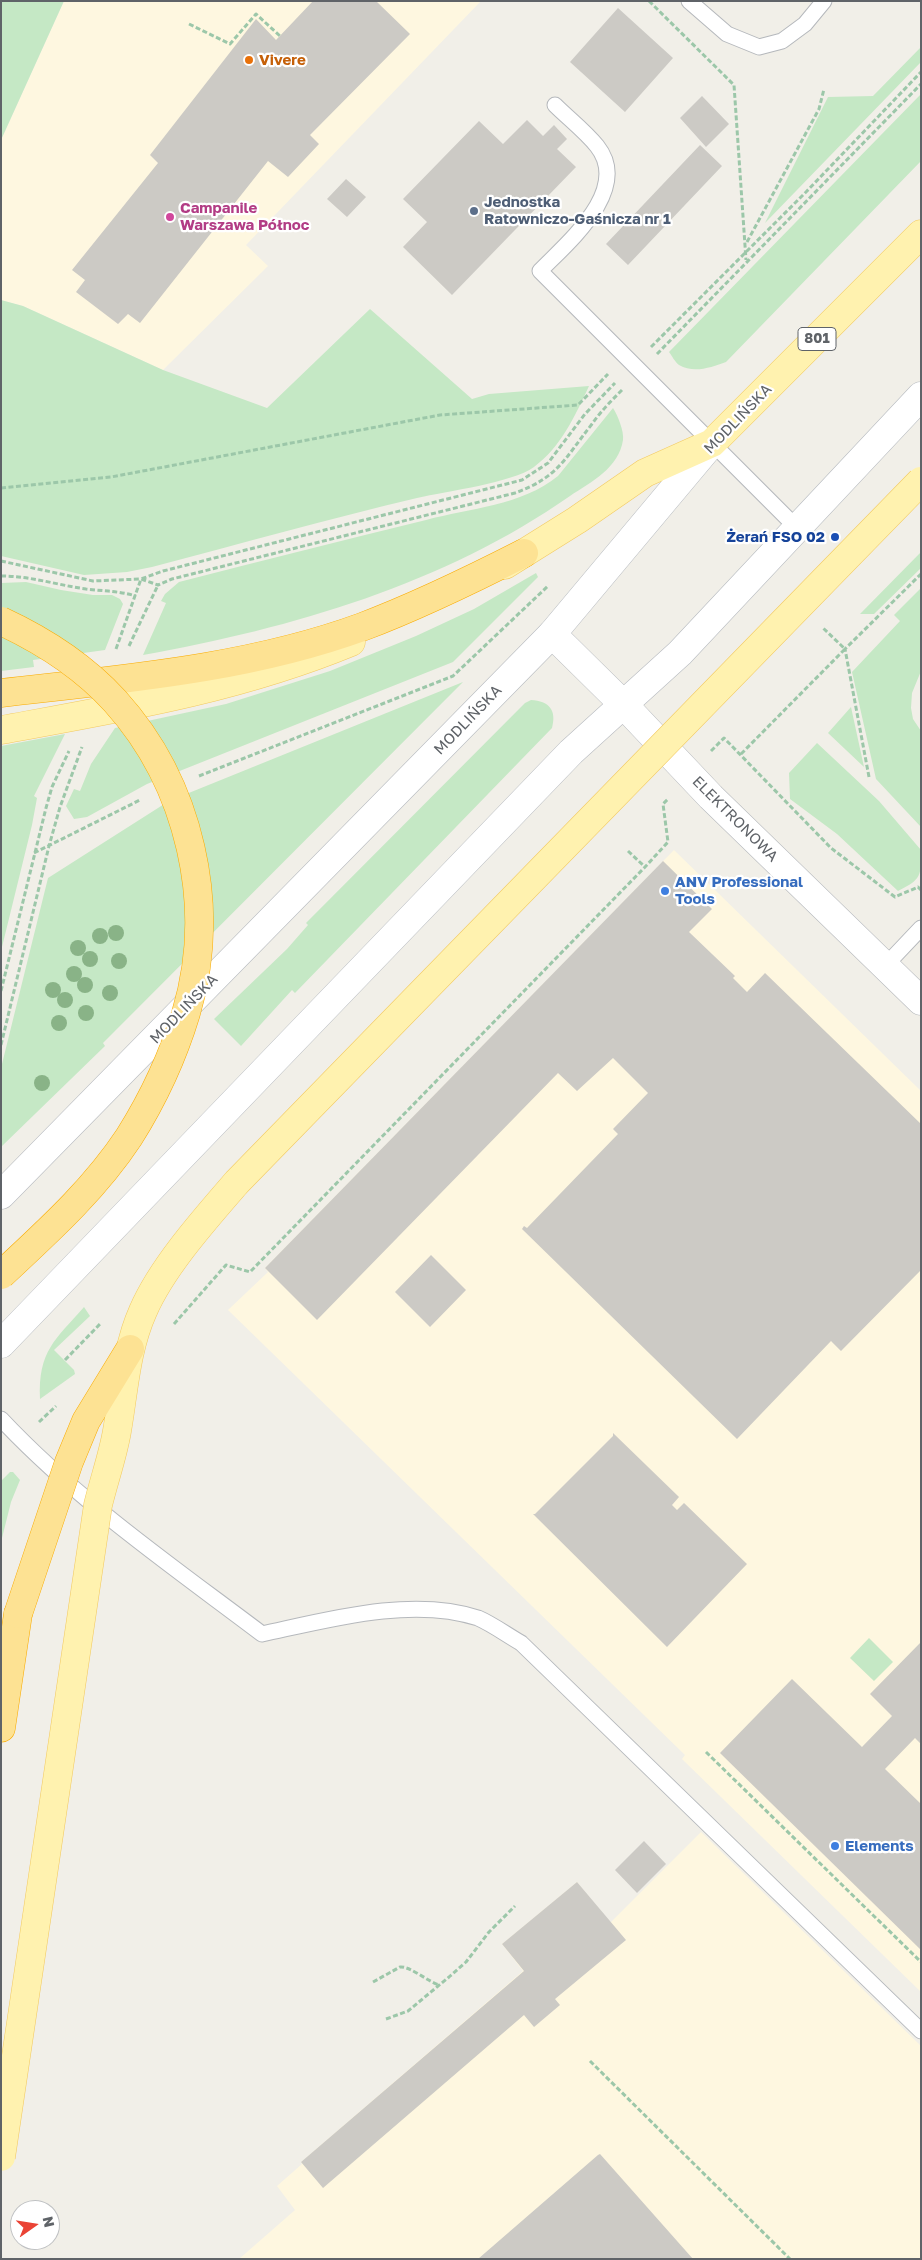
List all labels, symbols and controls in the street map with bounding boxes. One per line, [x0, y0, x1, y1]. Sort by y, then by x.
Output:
place label: Vivere [259, 51, 306, 69]
marker: Vivere [243, 54, 255, 66]
place label: Jednostka Ratowniczo-Gaśnicza nr 1 [484, 193, 671, 228]
place label: Campanile Warszawa Północ [180, 199, 309, 234]
marker: Jednostka Ratowniczo-Gaśnicza nr 1 [468, 205, 480, 217]
marker: Campanile Warszawa Północ [164, 211, 176, 223]
road number: 801 [798, 328, 836, 350]
street label: MODLIŃSKA [700, 381, 776, 457]
place label: Żerań FSO 02 [727, 528, 825, 546]
marker: Żerań FSO 02 [829, 531, 841, 543]
street label: MODLIŃSKA [430, 682, 506, 758]
street label: ELEKTRONOWA [688, 772, 782, 866]
place label: ANV Professional Tools [675, 873, 803, 908]
marker: ANV Professional Tools [659, 885, 671, 897]
street label: MODLIŃSKA [146, 971, 222, 1047]
place label: Elements [845, 1837, 914, 1855]
marker: Elements [829, 1840, 841, 1852]
north arrow [10, 2200, 60, 2250]
text: N [40, 2215, 59, 2229]

